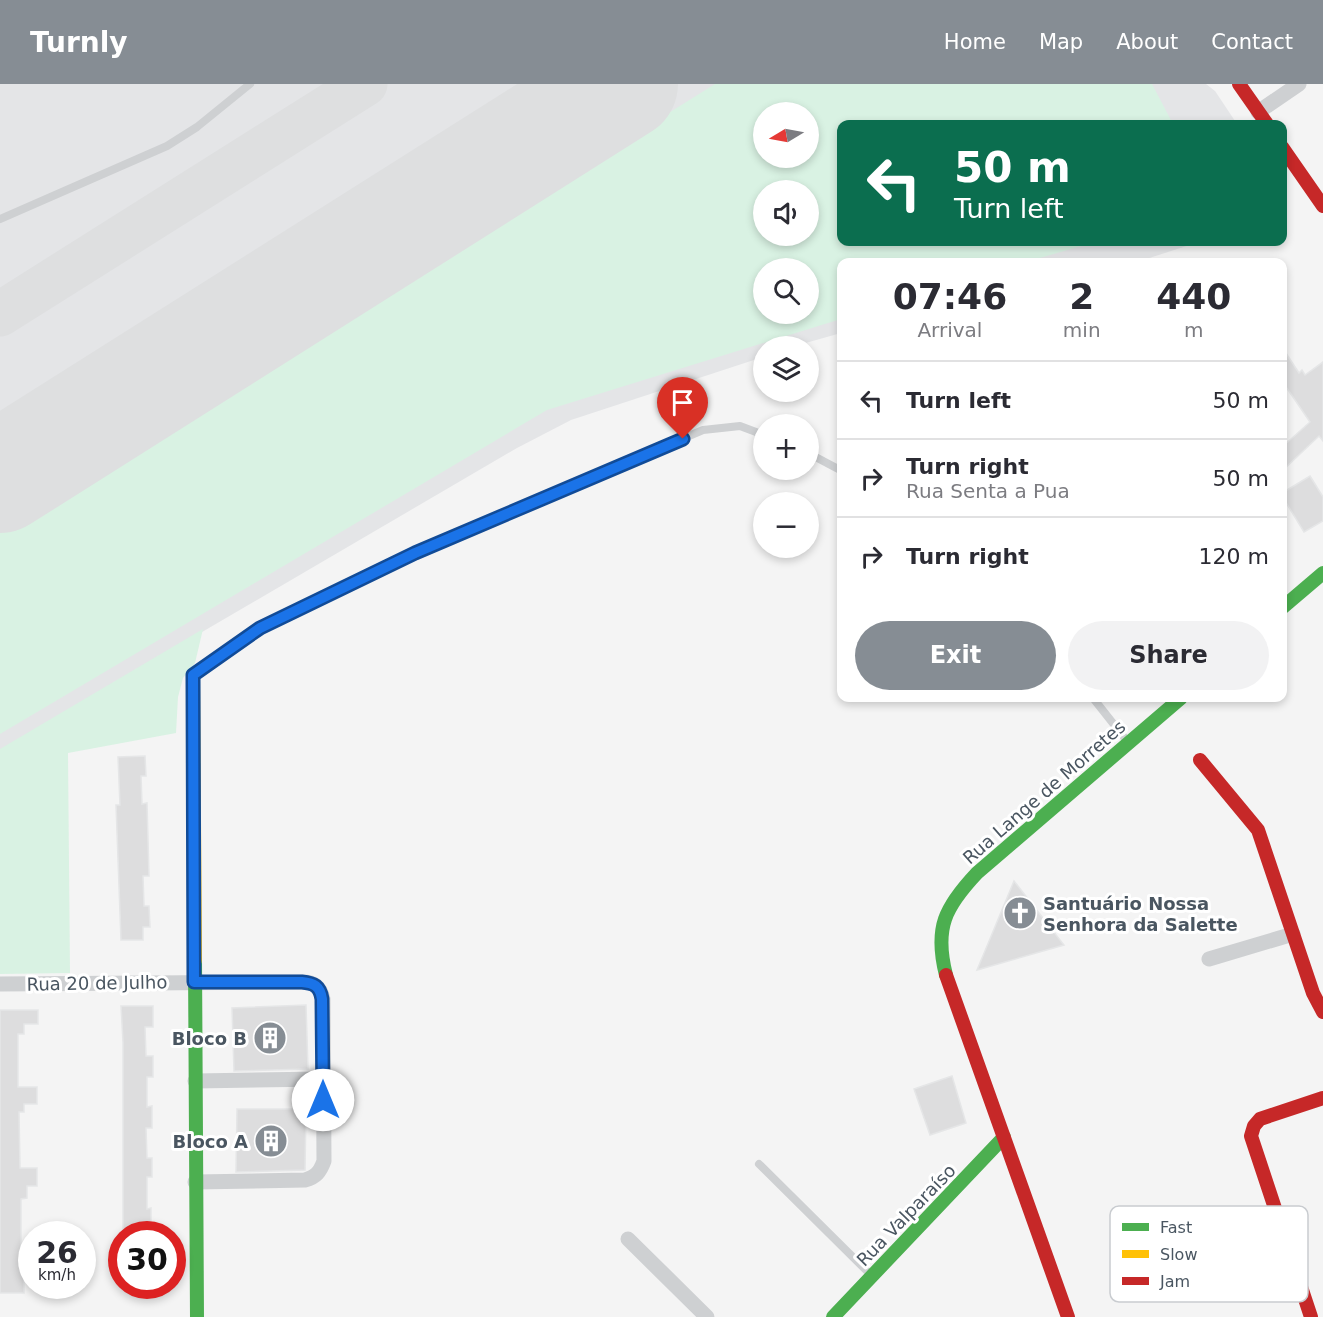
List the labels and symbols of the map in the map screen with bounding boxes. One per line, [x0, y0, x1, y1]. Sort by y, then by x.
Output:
north arrow [753, 102, 819, 168]
pin [657, 377, 708, 439]
street label: Rua Lange de Morretes [959, 716, 1129, 868]
place label: Santuário Nossa Senhora da Salette [1043, 893, 1238, 935]
church icon: Santuário Nossa Senhora da Salette [1002, 895, 1038, 931]
street label: Rua 20 de Julho [26, 971, 168, 995]
building icon: Bloco B [252, 1020, 288, 1056]
place label: Bloco B [172, 1028, 247, 1049]
position arrow [291, 1068, 355, 1132]
building icon: Bloco A [253, 1123, 289, 1159]
place label: Bloco A [173, 1131, 248, 1152]
street label: Rua Valparaíso [852, 1160, 960, 1270]
legend [1110, 1206, 1308, 1302]
text: Fast [1160, 1218, 1192, 1237]
speed limit sign: 30 [108, 1221, 186, 1299]
text: Slow [1160, 1245, 1197, 1264]
text: Jam [1159, 1272, 1190, 1291]

